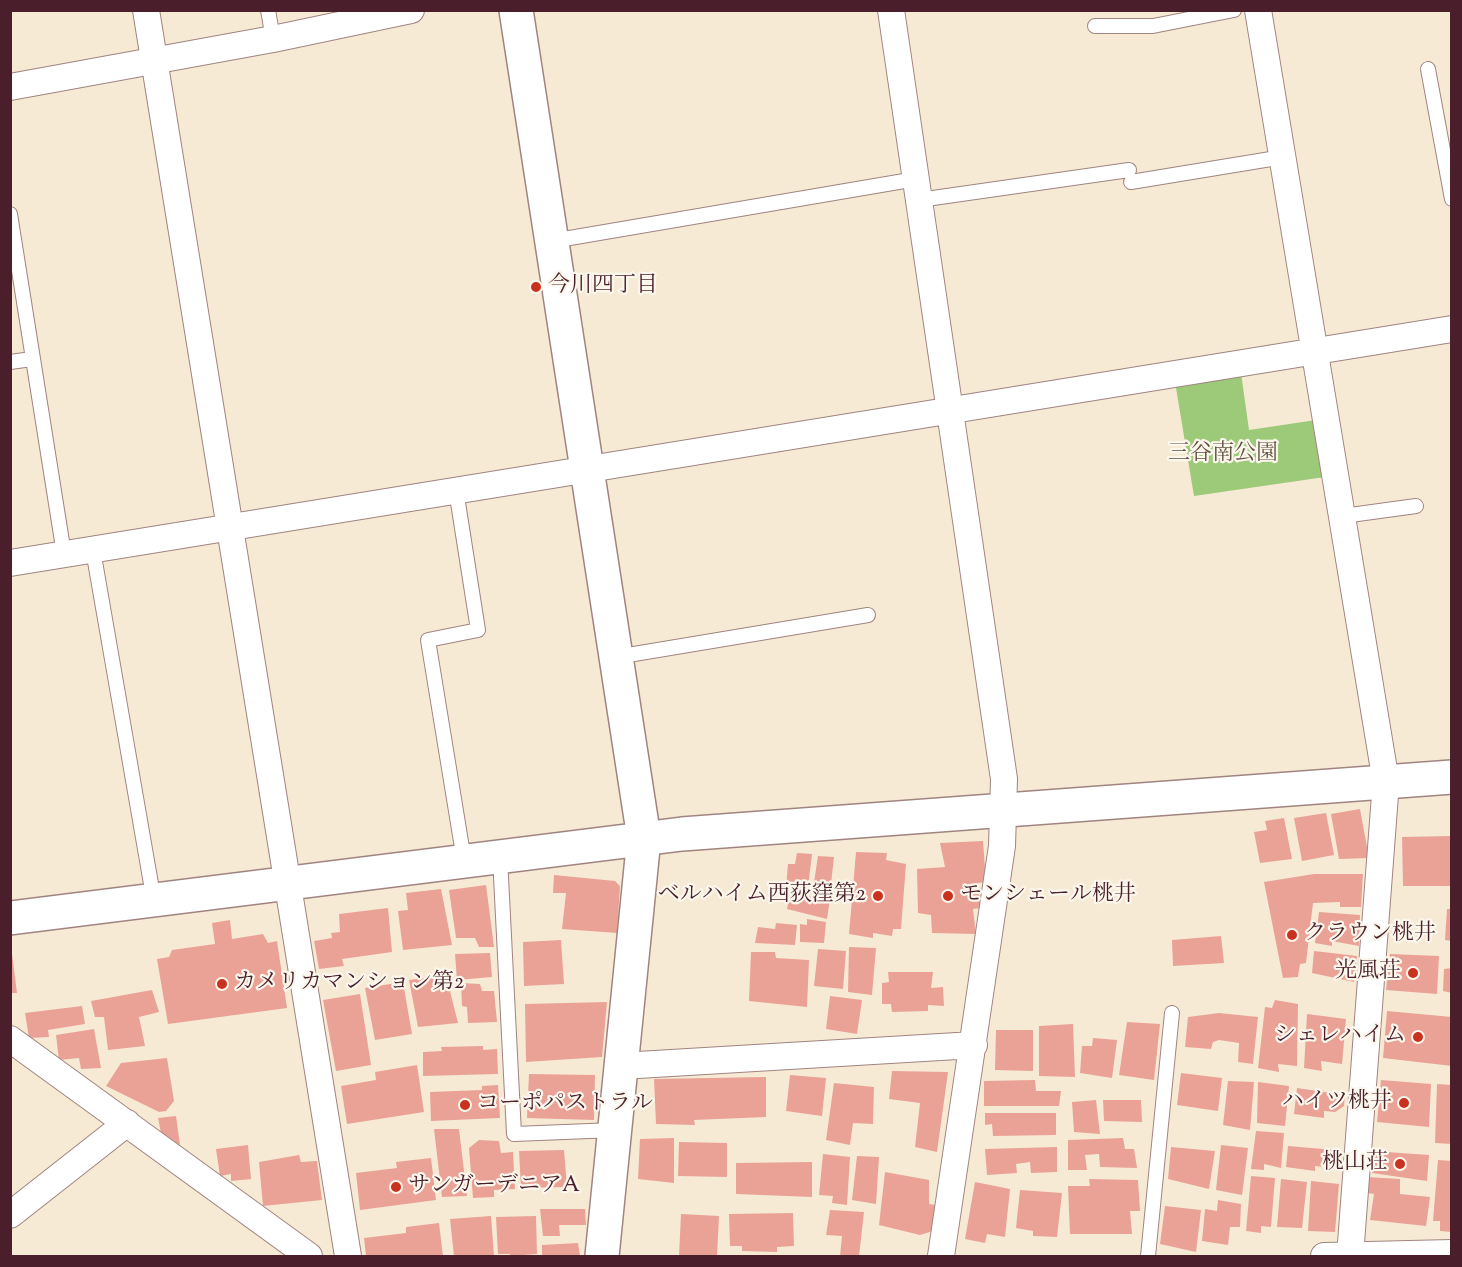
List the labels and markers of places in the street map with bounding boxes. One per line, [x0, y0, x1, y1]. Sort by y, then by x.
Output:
place label: 今川四丁目 [548, 274, 658, 300]
marker: 今川四丁目 [529, 280, 543, 294]
place label: ベルハイム西荻窪第2 [658, 883, 866, 909]
place label: モンシェール桃井 [960, 883, 1136, 909]
marker: ベルハイム西荻窪第2 [871, 889, 885, 903]
marker: モンシェール桃井 [941, 889, 955, 903]
place label: クラウン桃井 [1304, 922, 1436, 948]
marker: クラウン桃井 [1285, 928, 1299, 942]
place label: 光風荘 [1335, 960, 1401, 986]
marker: 光風荘 [1406, 966, 1420, 980]
place label: カメリカマンション第2 [234, 971, 464, 997]
marker: カメリカマンション第2 [215, 977, 229, 991]
place label: シェレハイム [1274, 1024, 1406, 1050]
marker: シェレハイム [1411, 1030, 1425, 1044]
place label: ハイツ桃井 [1282, 1090, 1392, 1116]
place label: コーポパストラル [477, 1092, 653, 1118]
marker: ハイツ桃井 [1397, 1096, 1411, 1110]
marker: コーポパストラル [458, 1098, 472, 1112]
place label: 桃山荘 [1322, 1151, 1388, 1177]
marker: 桃山荘 [1393, 1157, 1407, 1171]
place label: サンガーデニアA [408, 1174, 580, 1200]
marker: サンガーデニアA [389, 1180, 403, 1194]

